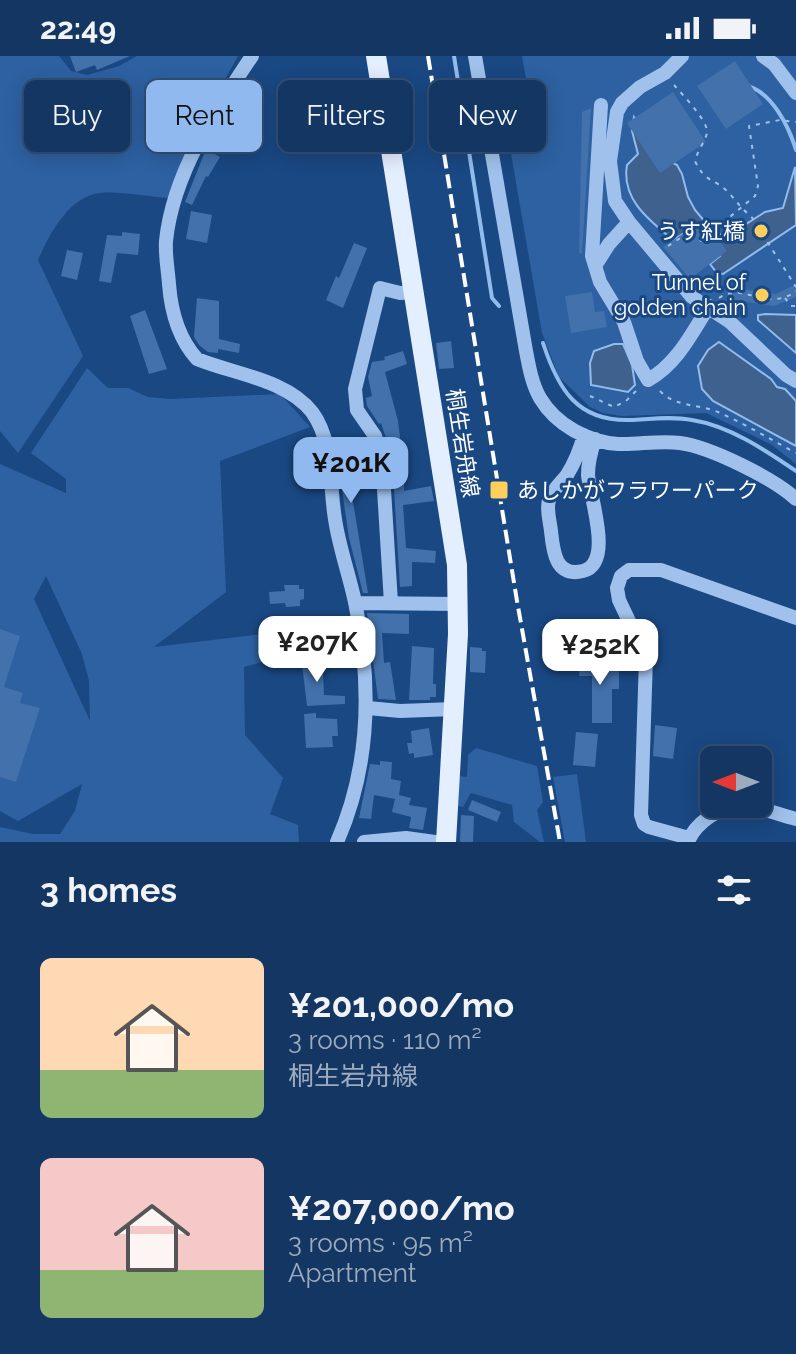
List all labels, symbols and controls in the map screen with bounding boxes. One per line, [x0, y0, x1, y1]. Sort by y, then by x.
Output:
text: 22:49 [40, 11, 116, 46]
chip: Buy [24, 80, 130, 152]
chip: Rent [146, 80, 262, 152]
chip: Filters [278, 80, 413, 152]
chip: New [429, 80, 546, 152]
place label: うす紅橋 [657, 218, 745, 244]
marker: うす紅橋 [752, 222, 770, 240]
place label: Tunnel of golden chain [614, 269, 747, 320]
marker: Tunnel of golden chain [753, 286, 771, 304]
street label: 桐生岩舟線 [442, 387, 484, 499]
pin: ¥201K [295, 437, 407, 505]
text: ¥201K [311, 448, 391, 478]
place label: あしかがフラワーパーク [517, 477, 759, 503]
marker: あしかがフラワーパーク [488, 479, 510, 501]
pin: ¥207K [261, 616, 373, 684]
pin: ¥252K [544, 619, 656, 687]
text: ¥207K [276, 627, 358, 657]
text: ¥252K [560, 630, 640, 660]
north arrow [700, 746, 772, 818]
map controls [700, 746, 772, 818]
icon: filters [712, 868, 756, 912]
text: 3 homes [40, 870, 177, 910]
text: ¥201,000/mo [288, 985, 514, 1025]
icon: home [104, 990, 200, 1086]
text: 3 rooms · 110 m² [288, 1025, 482, 1055]
text: 桐生岩舟線 [288, 1061, 418, 1091]
text: ¥207,000/mo [288, 1188, 515, 1228]
icon: home [104, 1190, 200, 1286]
text: 3 rooms · 95 m² [288, 1228, 473, 1258]
text: Apartment [288, 1258, 417, 1288]

